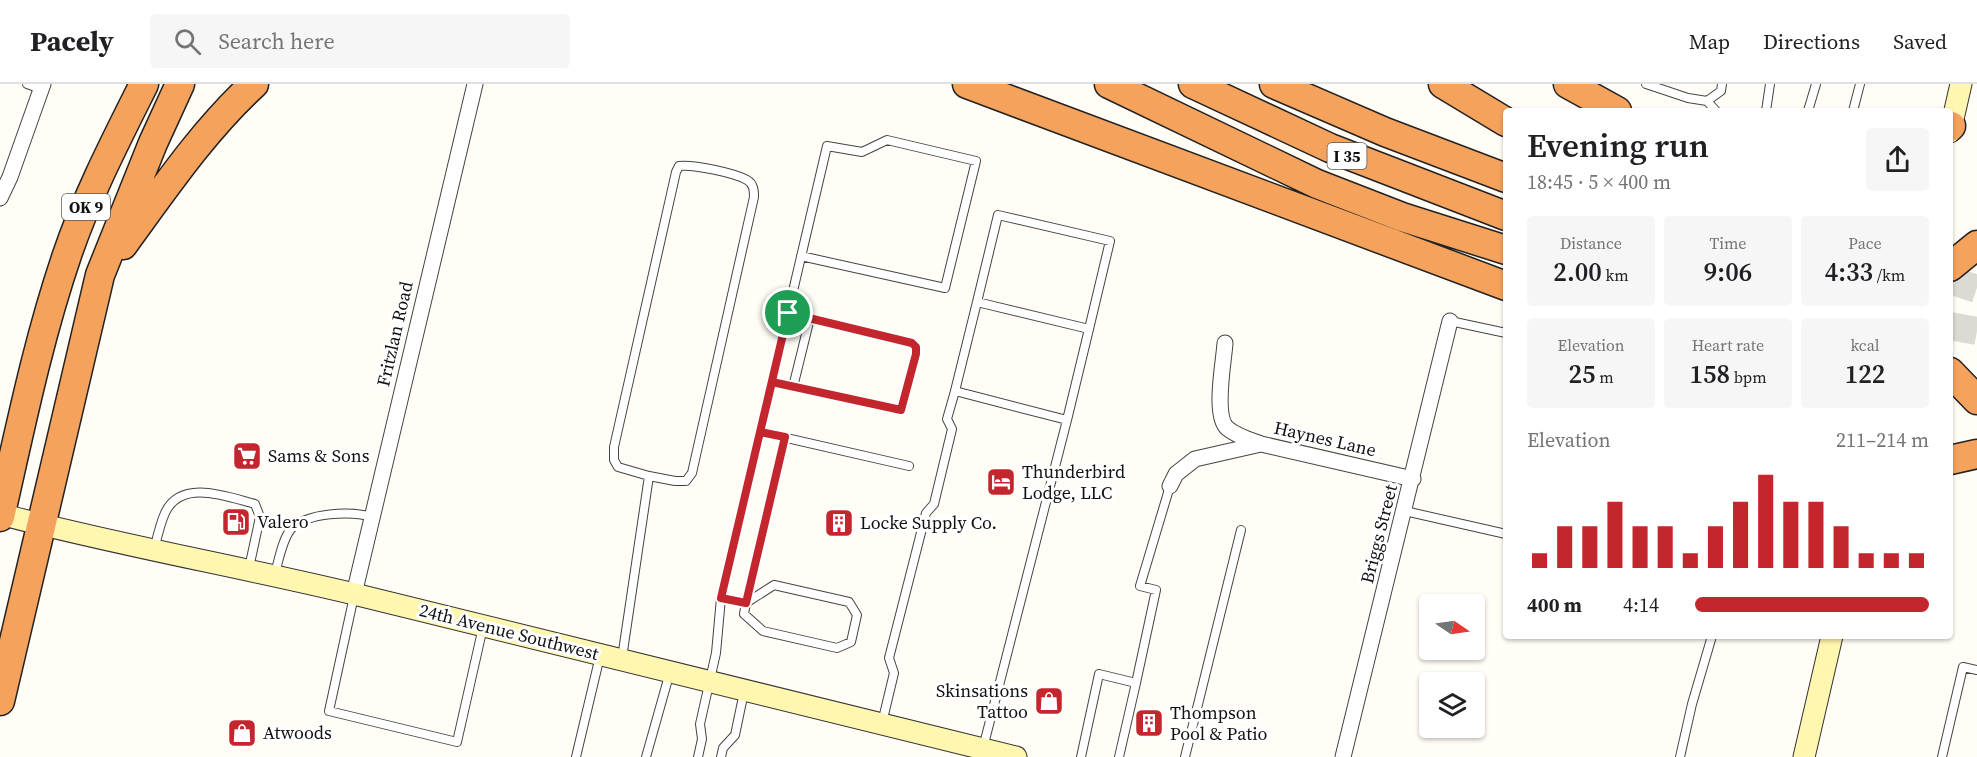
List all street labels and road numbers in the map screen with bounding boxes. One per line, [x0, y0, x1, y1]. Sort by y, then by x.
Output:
road number: I 35 [1328, 143, 1366, 169]
road number: OK 9 [62, 194, 110, 220]
street label: Fritzlan Road [370, 279, 419, 389]
street label: Haynes Lane [1272, 415, 1379, 462]
street label: Briggs Street [1354, 482, 1403, 586]
street label: 24th Avenue Southwest [417, 597, 602, 666]

